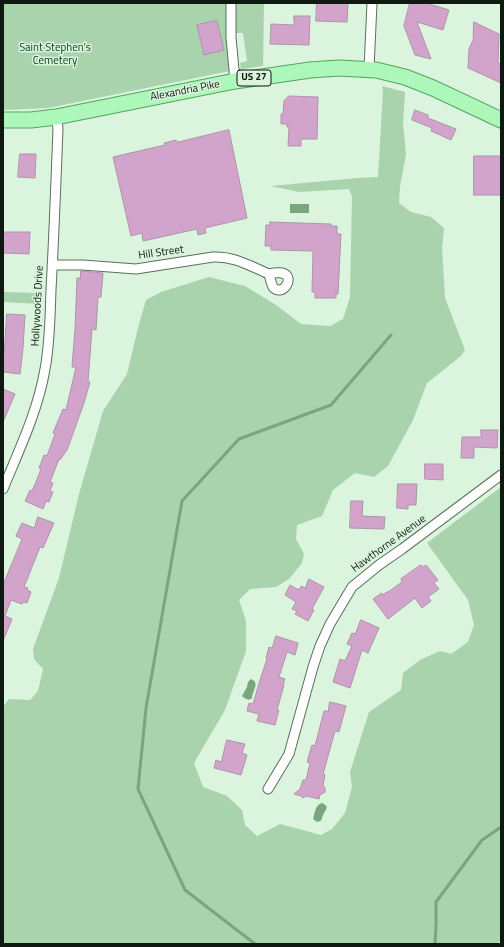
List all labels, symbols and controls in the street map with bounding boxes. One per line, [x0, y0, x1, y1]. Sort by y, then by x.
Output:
park label: Saint Stephen’s Cemetery [19, 41, 91, 67]
road number: US 27 [237, 70, 271, 86]
street label: Alexandria Pike [149, 78, 221, 104]
street label: Hill Street [137, 243, 185, 263]
street label: Hollywoods Drive [29, 265, 47, 347]
street label: Hawthorne Avenue [349, 513, 429, 575]

